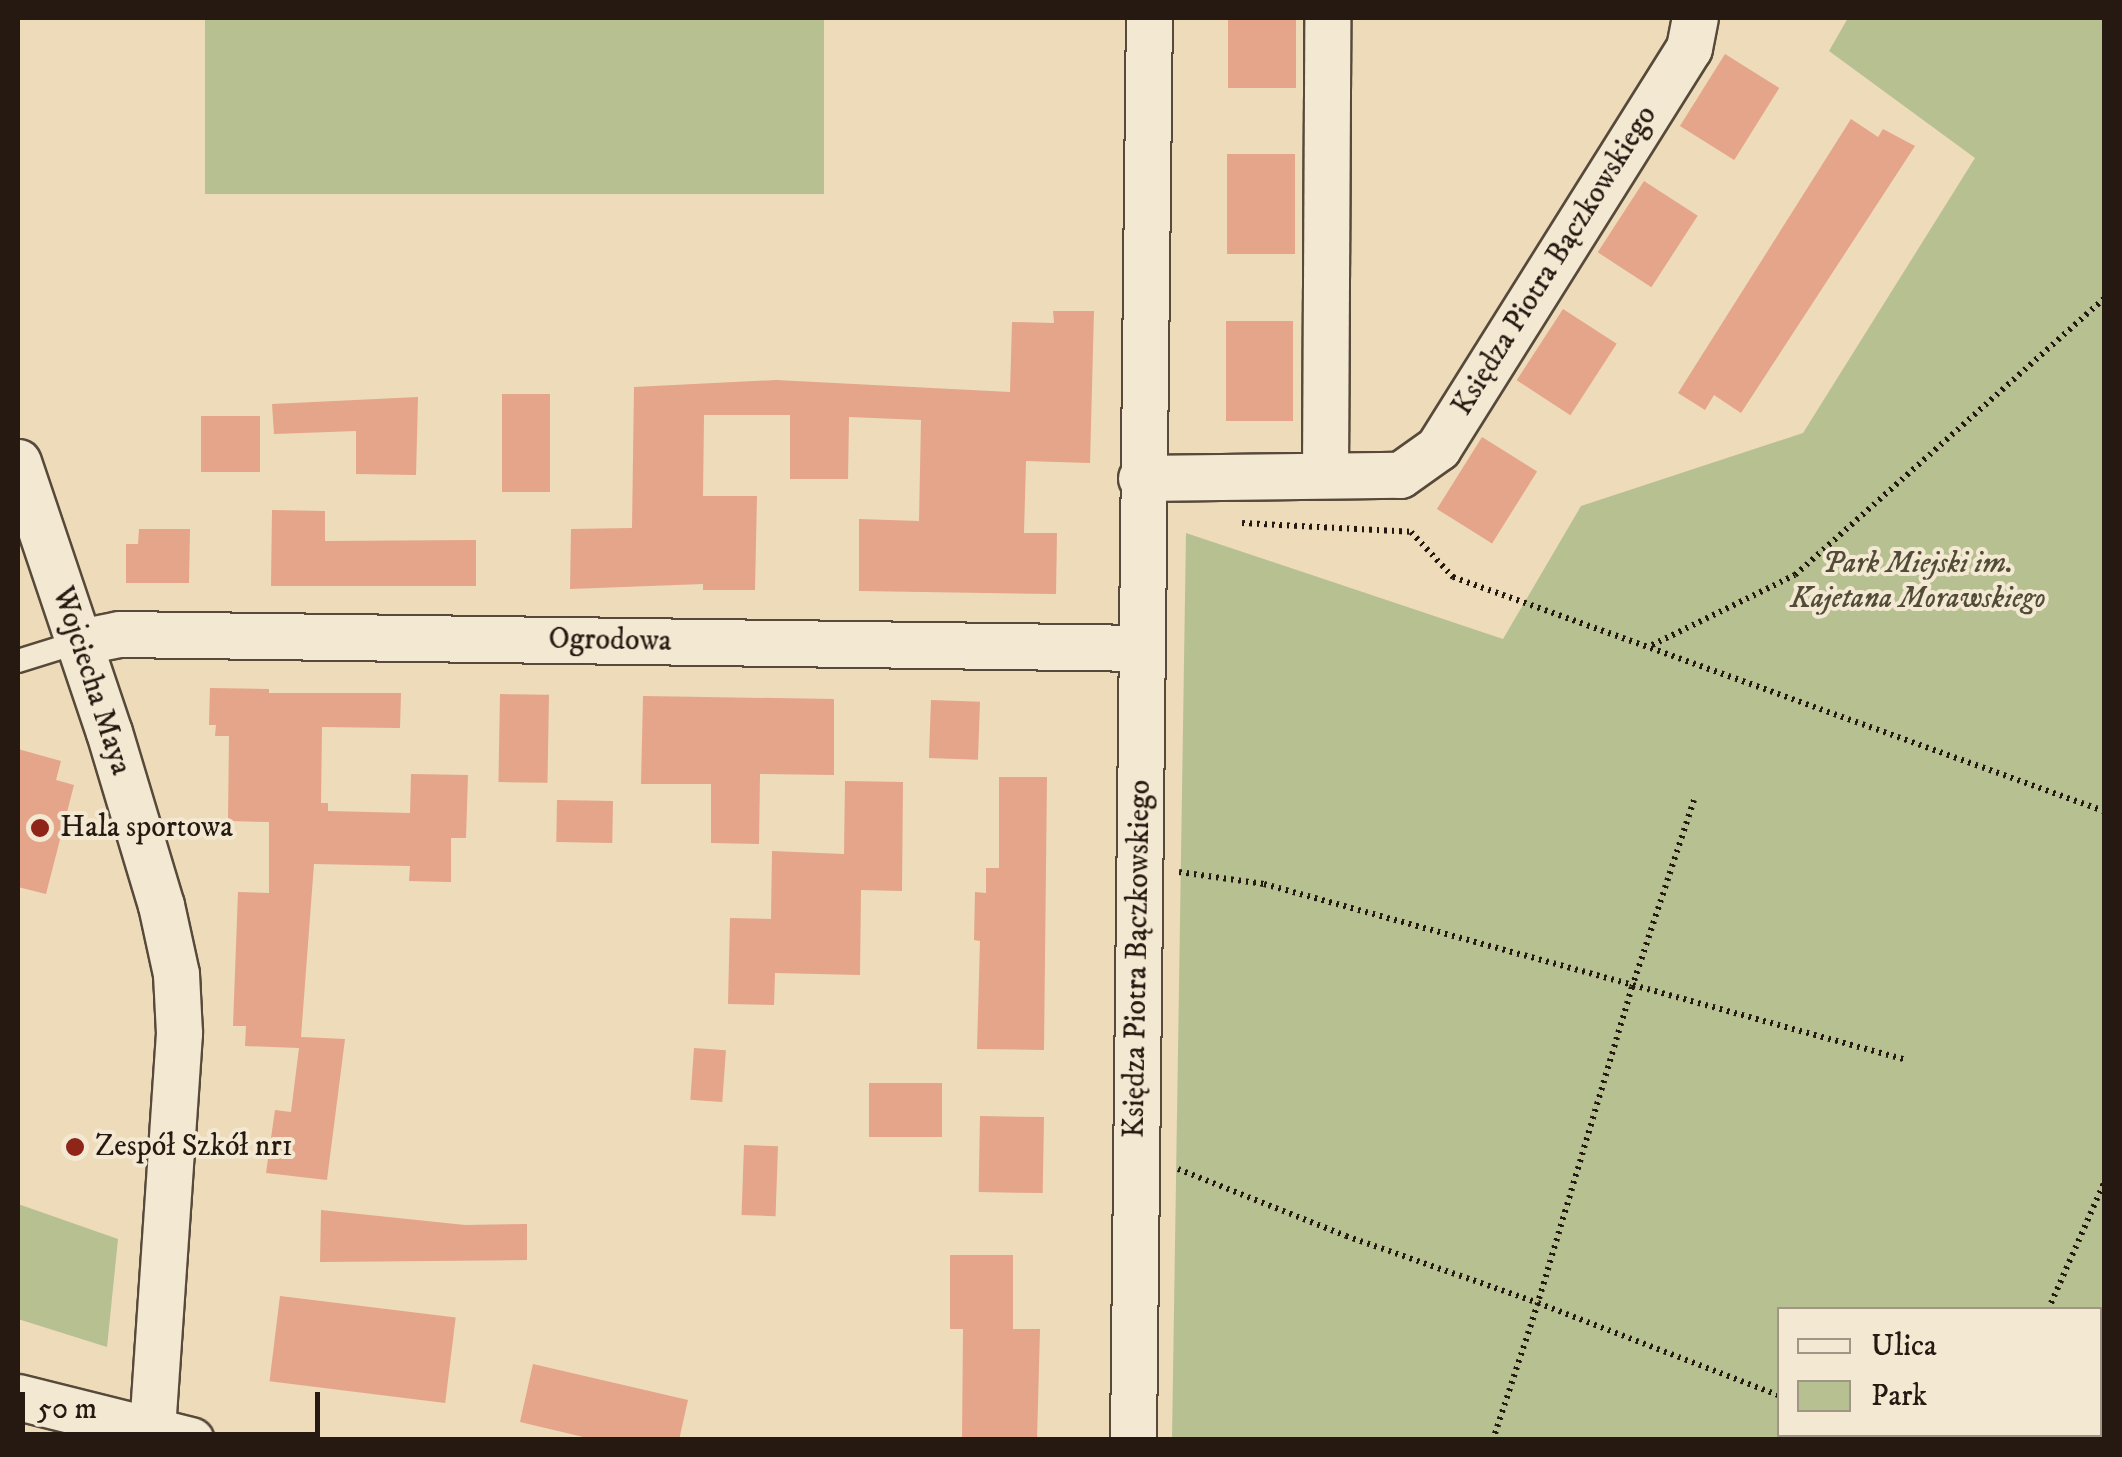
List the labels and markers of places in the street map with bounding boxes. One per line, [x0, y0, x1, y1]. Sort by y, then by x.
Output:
place label: Hala sportowa [60, 810, 233, 846]
marker: Hala sportowa [29, 817, 51, 839]
place label: Zespół Szkół nr1 [95, 1129, 293, 1165]
marker: Zespół Szkół nr1 [64, 1136, 86, 1158]

